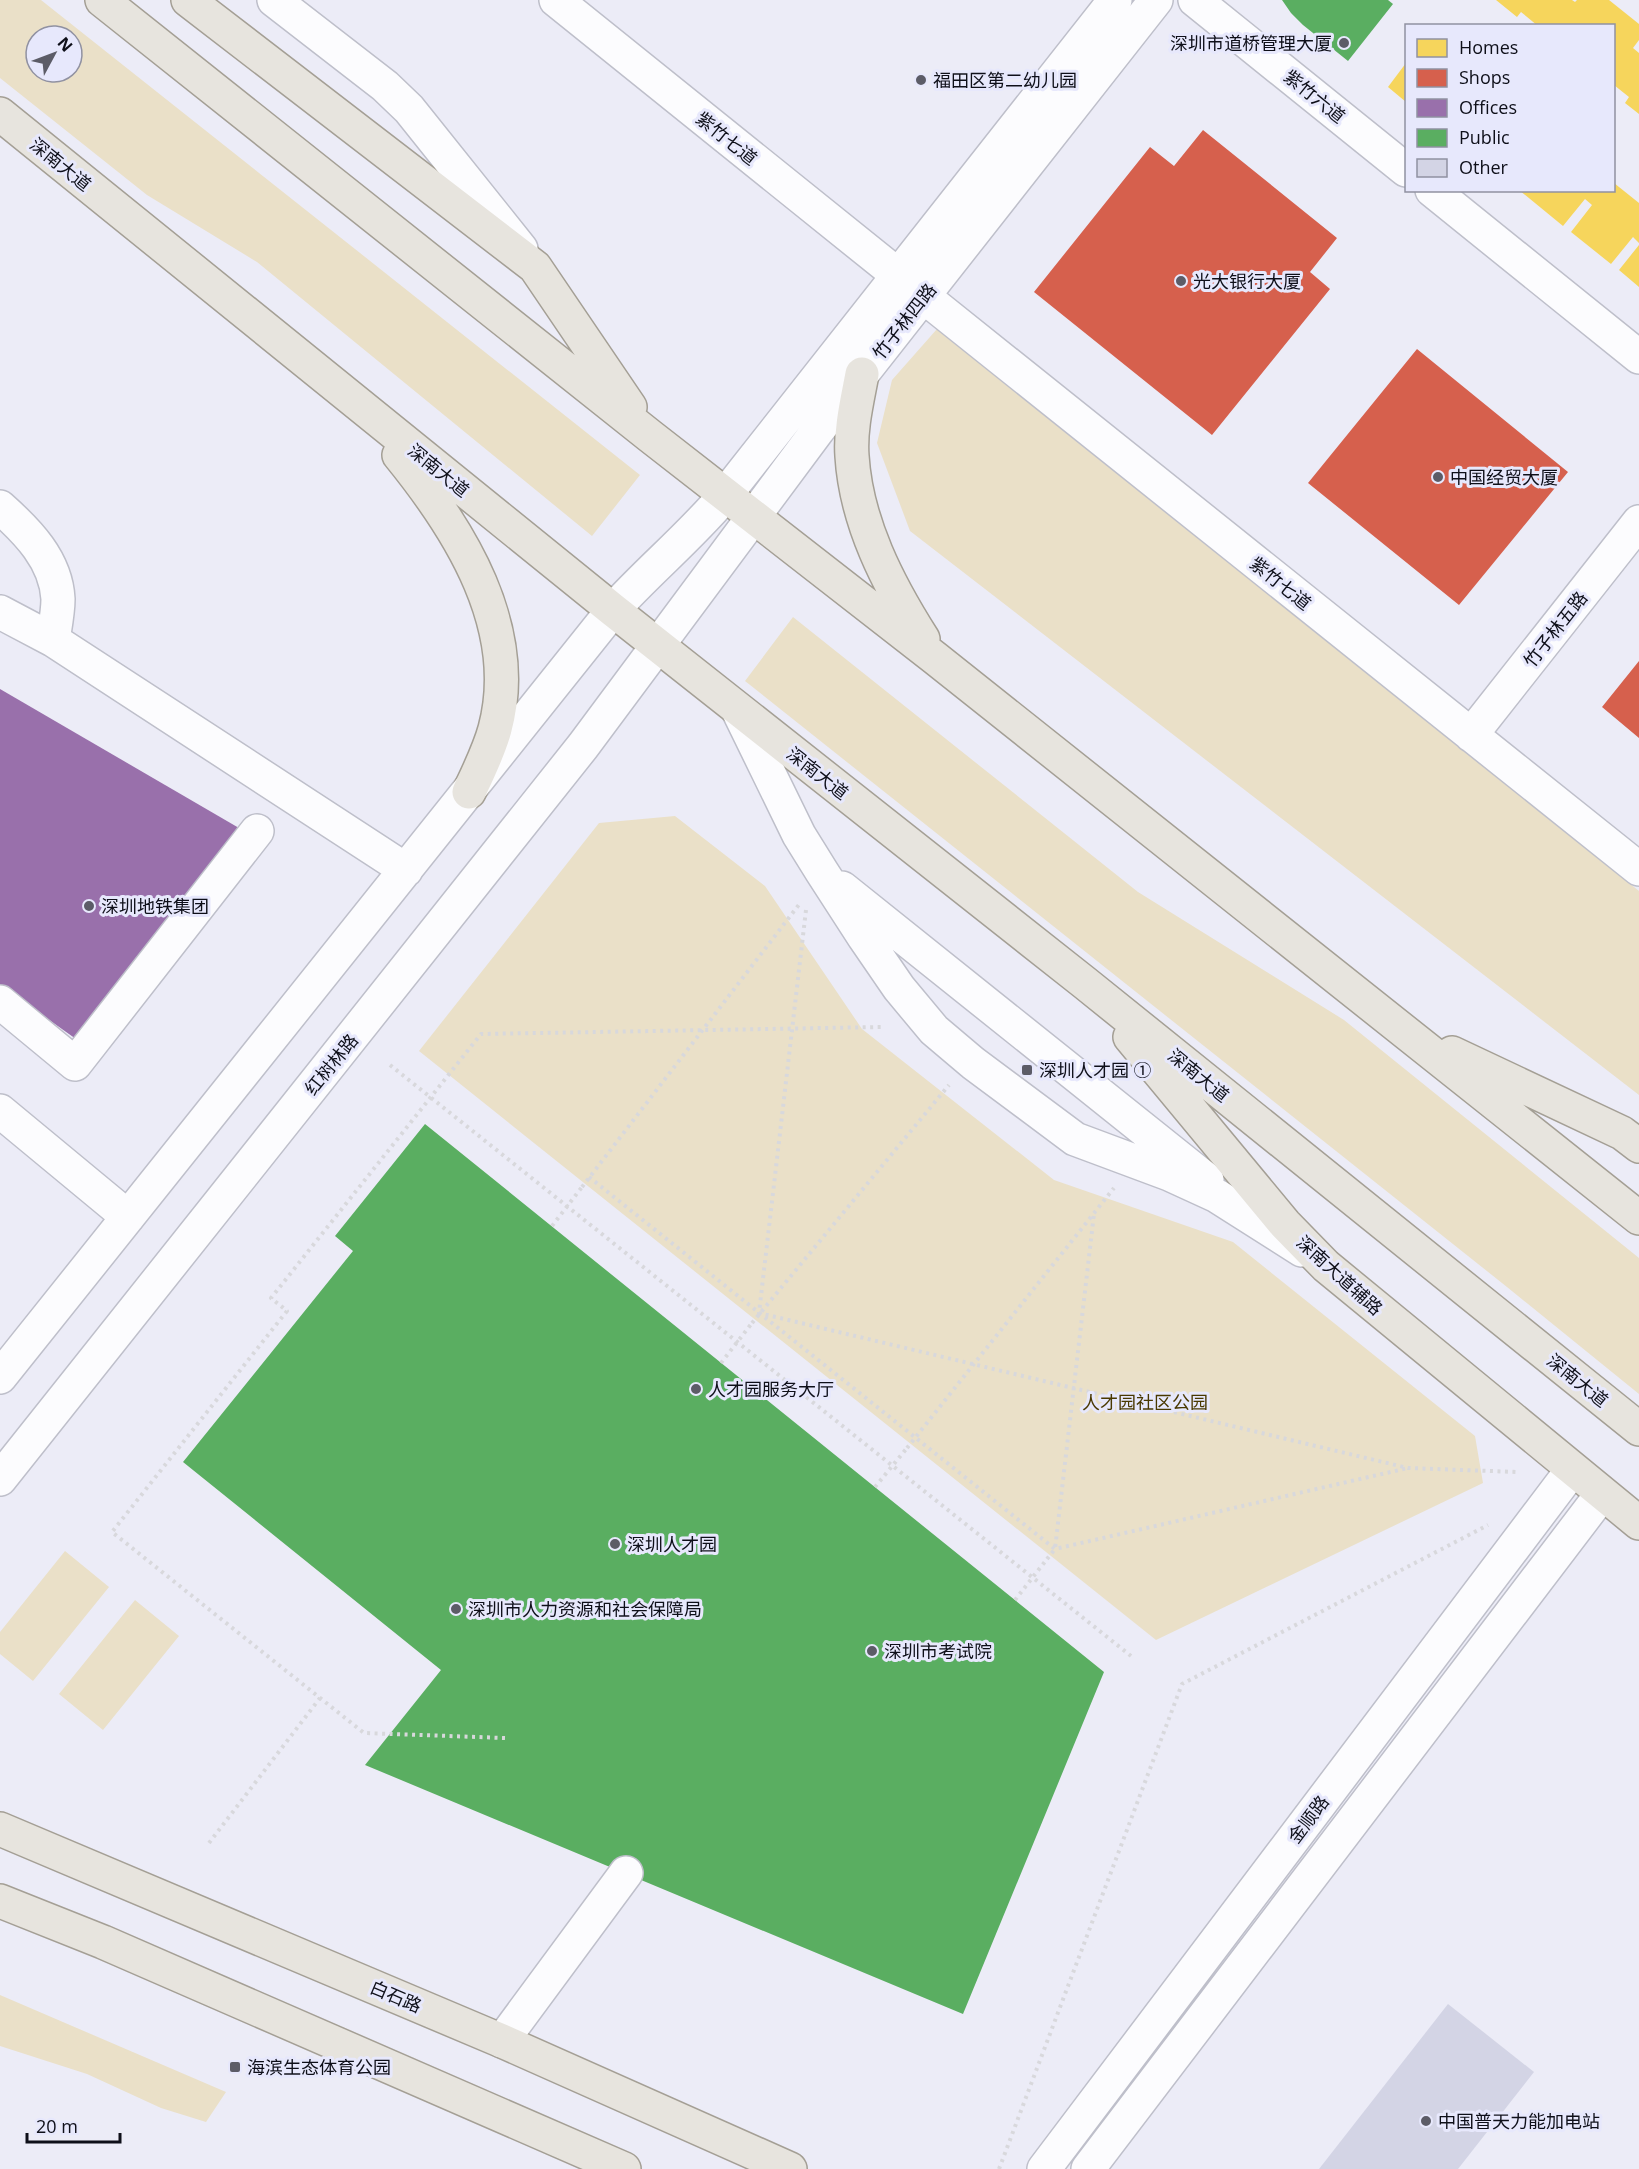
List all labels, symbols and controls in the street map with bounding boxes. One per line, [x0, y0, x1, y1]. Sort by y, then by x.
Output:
north arrow [24, 24, 84, 84]
legend [1405, 24, 1615, 192]
place label: 深圳市道桥管理大厦 [1170, 31, 1332, 55]
text: N [53, 32, 78, 56]
text: Homes [1459, 35, 1518, 59]
marker: 深圳市道桥管理大厦 [1337, 36, 1351, 50]
street label: 紫竹六道 [1279, 64, 1351, 128]
text: Shops [1459, 65, 1510, 89]
place label: 福田区第二幼儿园 [933, 68, 1077, 92]
marker: 福田区第二幼儿园 [914, 73, 928, 87]
text: Offices [1459, 95, 1517, 119]
street label: 紫竹七道 [691, 106, 763, 170]
text: Public [1459, 125, 1510, 149]
street label: 深南大道 [25, 132, 97, 196]
text: Other [1459, 155, 1509, 179]
place label: 光大银行大厦 [1193, 269, 1301, 293]
marker: 光大银行大厦 [1174, 274, 1188, 288]
street label: 竹子林四路 [867, 278, 941, 364]
street label: 深南大道 [403, 438, 475, 502]
place label: 中国经贸大厦 [1450, 465, 1558, 489]
marker: 中国经贸大厦 [1431, 470, 1445, 484]
street label: 紫竹七道 [1245, 551, 1317, 615]
street label: 竹子林五路 [1518, 586, 1592, 672]
street label: 深南大道 [782, 741, 854, 805]
place label: 深圳地铁集团 [101, 894, 209, 918]
marker: 深圳地铁集团 [82, 899, 96, 913]
street label: 红树林路 [299, 1028, 363, 1100]
street label: 深南大道 [1163, 1043, 1235, 1107]
place label: 深圳人才园 ① [1039, 1058, 1152, 1082]
marker: 深圳人才园 ① [1020, 1063, 1034, 1077]
street label: 深南大道辅路 [1292, 1230, 1388, 1320]
street label: 深南大道 [1542, 1348, 1614, 1412]
place label: 人才园服务大厅 [708, 1377, 834, 1401]
marker: 人才园服务大厅 [689, 1382, 703, 1396]
park label: 人才园社区公园 [1082, 1390, 1208, 1414]
place label: 深圳人才园 [627, 1532, 717, 1556]
marker: 深圳人才园 [608, 1537, 622, 1551]
place label: 深圳市人力资源和社会保障局 [468, 1597, 702, 1621]
marker: 深圳市人力资源和社会保障局 [449, 1602, 463, 1616]
place label: 深圳市考试院 [884, 1639, 992, 1663]
marker: 深圳市考试院 [865, 1644, 879, 1658]
street label: 金顺路 [1282, 1790, 1334, 1848]
street label: 白石路 [366, 1974, 426, 2018]
place label: 海滨生态体育公园 [247, 2055, 391, 2079]
marker: 海滨生态体育公园 [228, 2060, 242, 2074]
scale bar [27, 2106, 120, 2144]
place label: 中国普天力能加电站 [1438, 2109, 1600, 2133]
text: 20 m [36, 2114, 78, 2138]
marker: 中国普天力能加电站 [1419, 2114, 1433, 2128]

